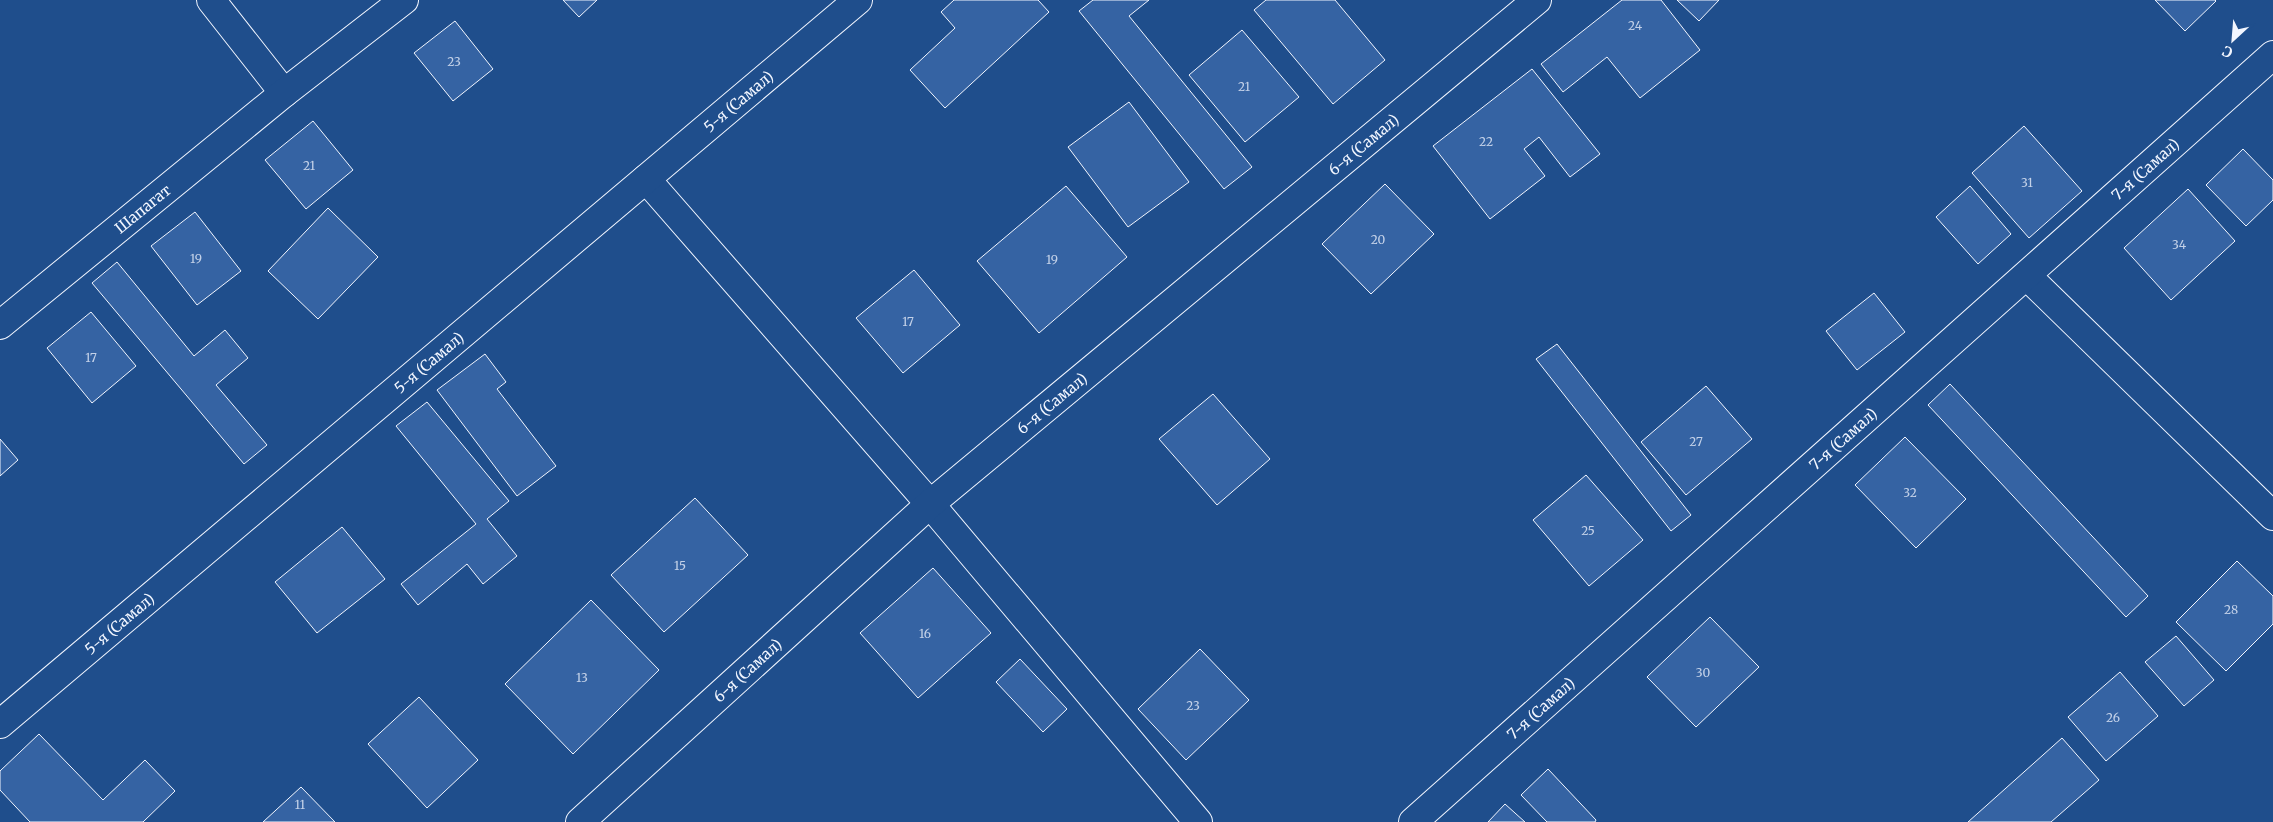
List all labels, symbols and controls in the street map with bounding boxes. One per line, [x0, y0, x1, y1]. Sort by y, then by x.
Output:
north arrow [2208, 15, 2258, 65]
house number: 24 [1628, 18, 1643, 33]
text: С [2219, 42, 2235, 62]
house number: 23 [447, 54, 461, 69]
street label: 5-я (Самал) [699, 66, 777, 136]
house number: 21 [1238, 79, 1251, 94]
street label: 6-я (Самал) [1324, 110, 1402, 179]
house number: 22 [1479, 134, 1493, 149]
street label: 7-я (Самал) [2107, 134, 2183, 204]
house number: 21 [303, 158, 316, 173]
house number: 31 [2021, 175, 2033, 190]
street label: Шапагат [111, 180, 174, 237]
house number: 20 [1371, 232, 1386, 247]
house number: 34 [2172, 237, 2187, 252]
house number: 19 [190, 251, 202, 266]
house number: 19 [1046, 252, 1058, 267]
house number: 17 [902, 314, 914, 329]
street label: 5-я (Самал) [390, 327, 468, 397]
house number: 17 [85, 350, 97, 365]
street label: 6-я (Самал) [1013, 368, 1091, 438]
street label: 7-я (Самал) [1805, 403, 1881, 474]
house number: 27 [1689, 434, 1703, 449]
house number: 32 [1903, 485, 1917, 500]
house number: 25 [1581, 523, 1595, 538]
house number: 15 [674, 558, 686, 573]
street label: 5-я (Самал) [80, 589, 158, 658]
house number: 28 [2224, 602, 2238, 617]
house number: 16 [919, 626, 931, 641]
street label: 6-я (Самал) [709, 634, 785, 706]
house number: 30 [1696, 665, 1710, 680]
house number: 13 [576, 670, 588, 685]
street label: 7-я (Самал) [1503, 673, 1578, 743]
house number: 23 [1186, 698, 1200, 713]
house number: 26 [2106, 710, 2120, 725]
house number: 11 [295, 797, 306, 812]

